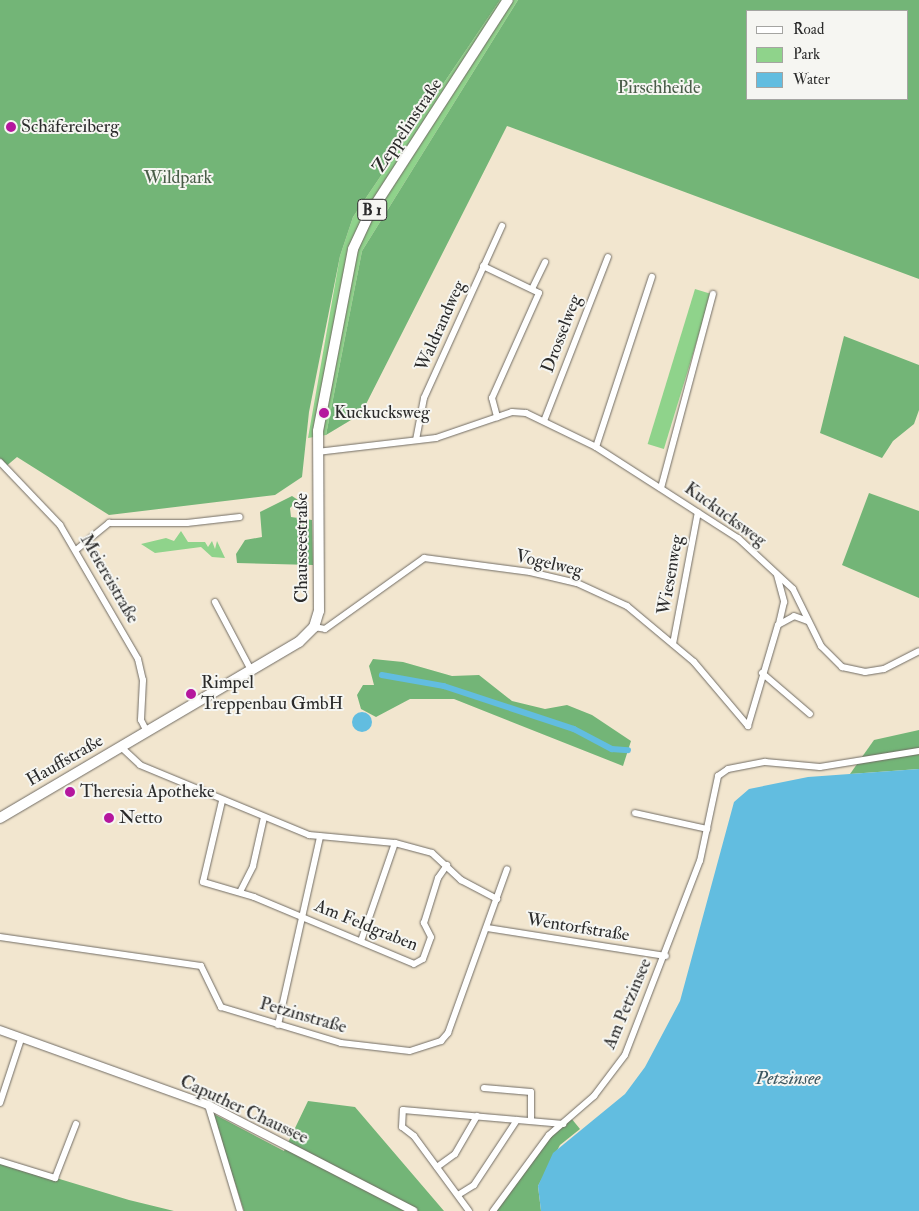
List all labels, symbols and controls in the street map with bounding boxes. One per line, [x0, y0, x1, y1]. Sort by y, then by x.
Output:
legend [746, 10, 909, 100]
text: Road [793, 20, 824, 39]
text: Park [793, 45, 820, 64]
text: Water [793, 70, 830, 89]
street label: Zeppelinstraße [369, 75, 447, 177]
park label: Pirschheide [618, 77, 700, 99]
place label: Schäfereiberg [21, 116, 119, 138]
marker: Schäfereiberg [5, 121, 17, 133]
park label: Wildpark [144, 167, 212, 189]
road number: B 1 [357, 196, 387, 224]
street label: Waldrandweg [411, 277, 471, 375]
street label: Drosselweg [537, 292, 587, 376]
place label: Kuckucksweg [334, 402, 430, 424]
marker: Kuckucksweg [318, 407, 330, 419]
street label: Kuckucksweg [680, 478, 770, 552]
street label: Chausseestraße [291, 493, 313, 603]
street label: Meiereistraße [75, 531, 143, 627]
street label: Wiesenweg [653, 533, 689, 617]
street label: Vogelweg [513, 546, 585, 582]
place label: Rimpel Treppenbau GmbH [201, 673, 343, 716]
marker: Rimpel Treppenbau GmbH [185, 688, 197, 700]
street label: Hauffstraße [23, 730, 107, 792]
place label: Theresia Apotheke [80, 781, 215, 803]
marker: Theresia Apotheke [64, 786, 76, 798]
place label: Netto [119, 807, 163, 829]
marker: Netto [103, 812, 115, 824]
street label: Am Feldgraben [311, 895, 421, 957]
street label: Wentorfstraße [525, 909, 631, 947]
street label: Am Petzinsee [599, 955, 657, 1053]
street label: Petzinstraße [257, 993, 349, 1039]
water label: Petzinsee [755, 1068, 821, 1090]
street label: Caputher Chaussee [177, 1071, 311, 1149]

